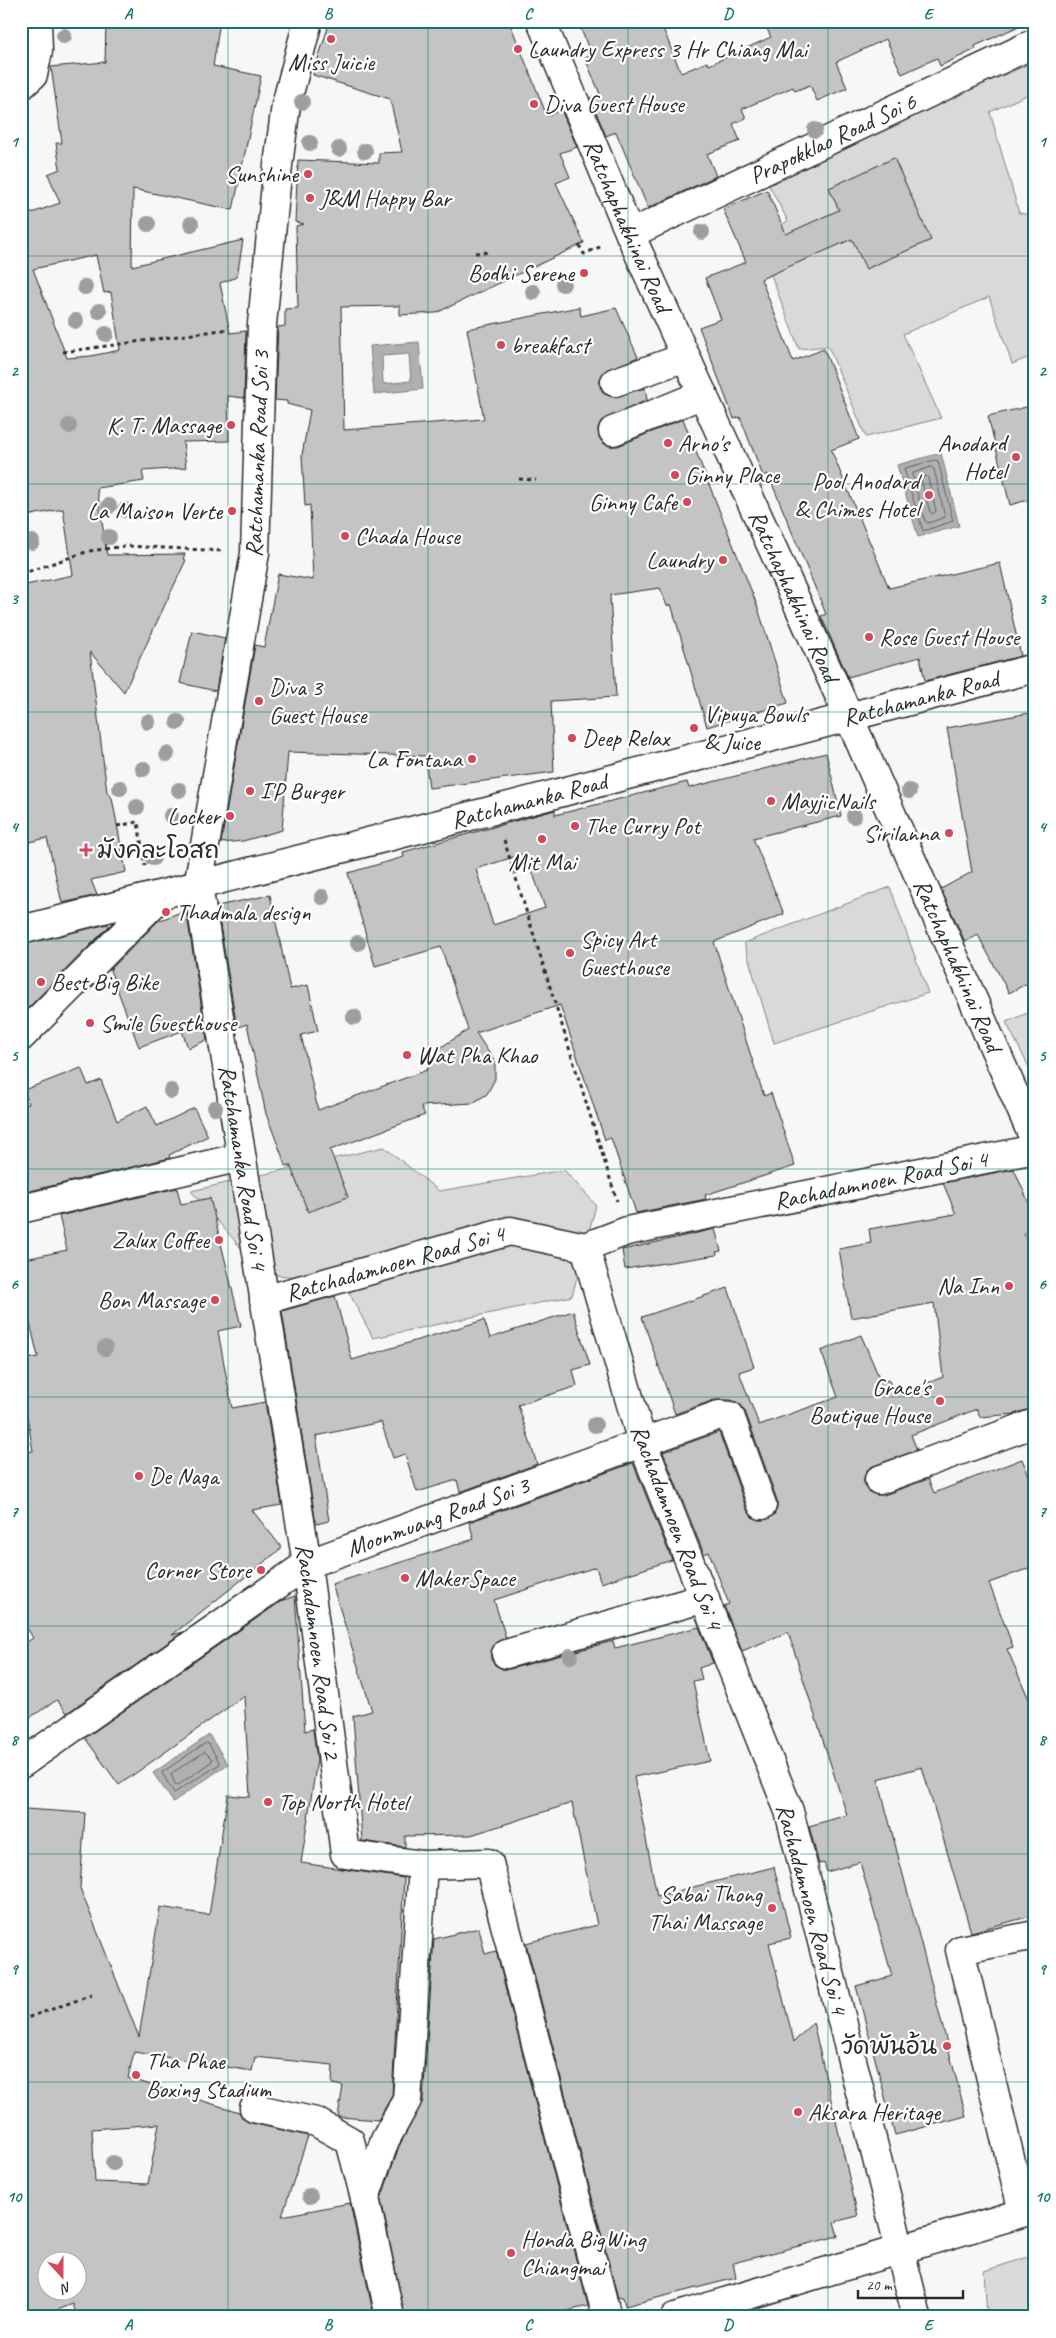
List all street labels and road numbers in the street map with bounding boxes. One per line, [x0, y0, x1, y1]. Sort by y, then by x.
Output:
street label: Prapokklao Road Soi 6 [744, 86, 922, 191]
street label: Ratchaphakhinai Road [577, 135, 680, 320]
street label: Ratchamanka Road Soi 3 [238, 348, 276, 558]
street label: Ratchaphakhinai Road [742, 505, 847, 690]
street label: Ratchamanka Road [840, 662, 1005, 733]
street label: Ratchamanka Road [448, 765, 613, 835]
street label: Ratchaphakhinai Road [907, 874, 1010, 1059]
street label: Ratchamanka Road Soi 4 [212, 1063, 275, 1274]
street label: Rachadamnoen Road Soi 4 [771, 1144, 992, 1216]
street label: Ratchadamnoen Road Soi 4 [282, 1218, 510, 1308]
street label: Rachadamnoen Road Soi 4 [624, 1420, 731, 1636]
street label: Moonmuang Road Soi 3 [342, 1469, 535, 1563]
street label: Rachadamnoen Road Soi 2 [289, 1542, 348, 1763]
street label: Rachadamnoen Road Soi 4 [769, 1800, 855, 2020]

